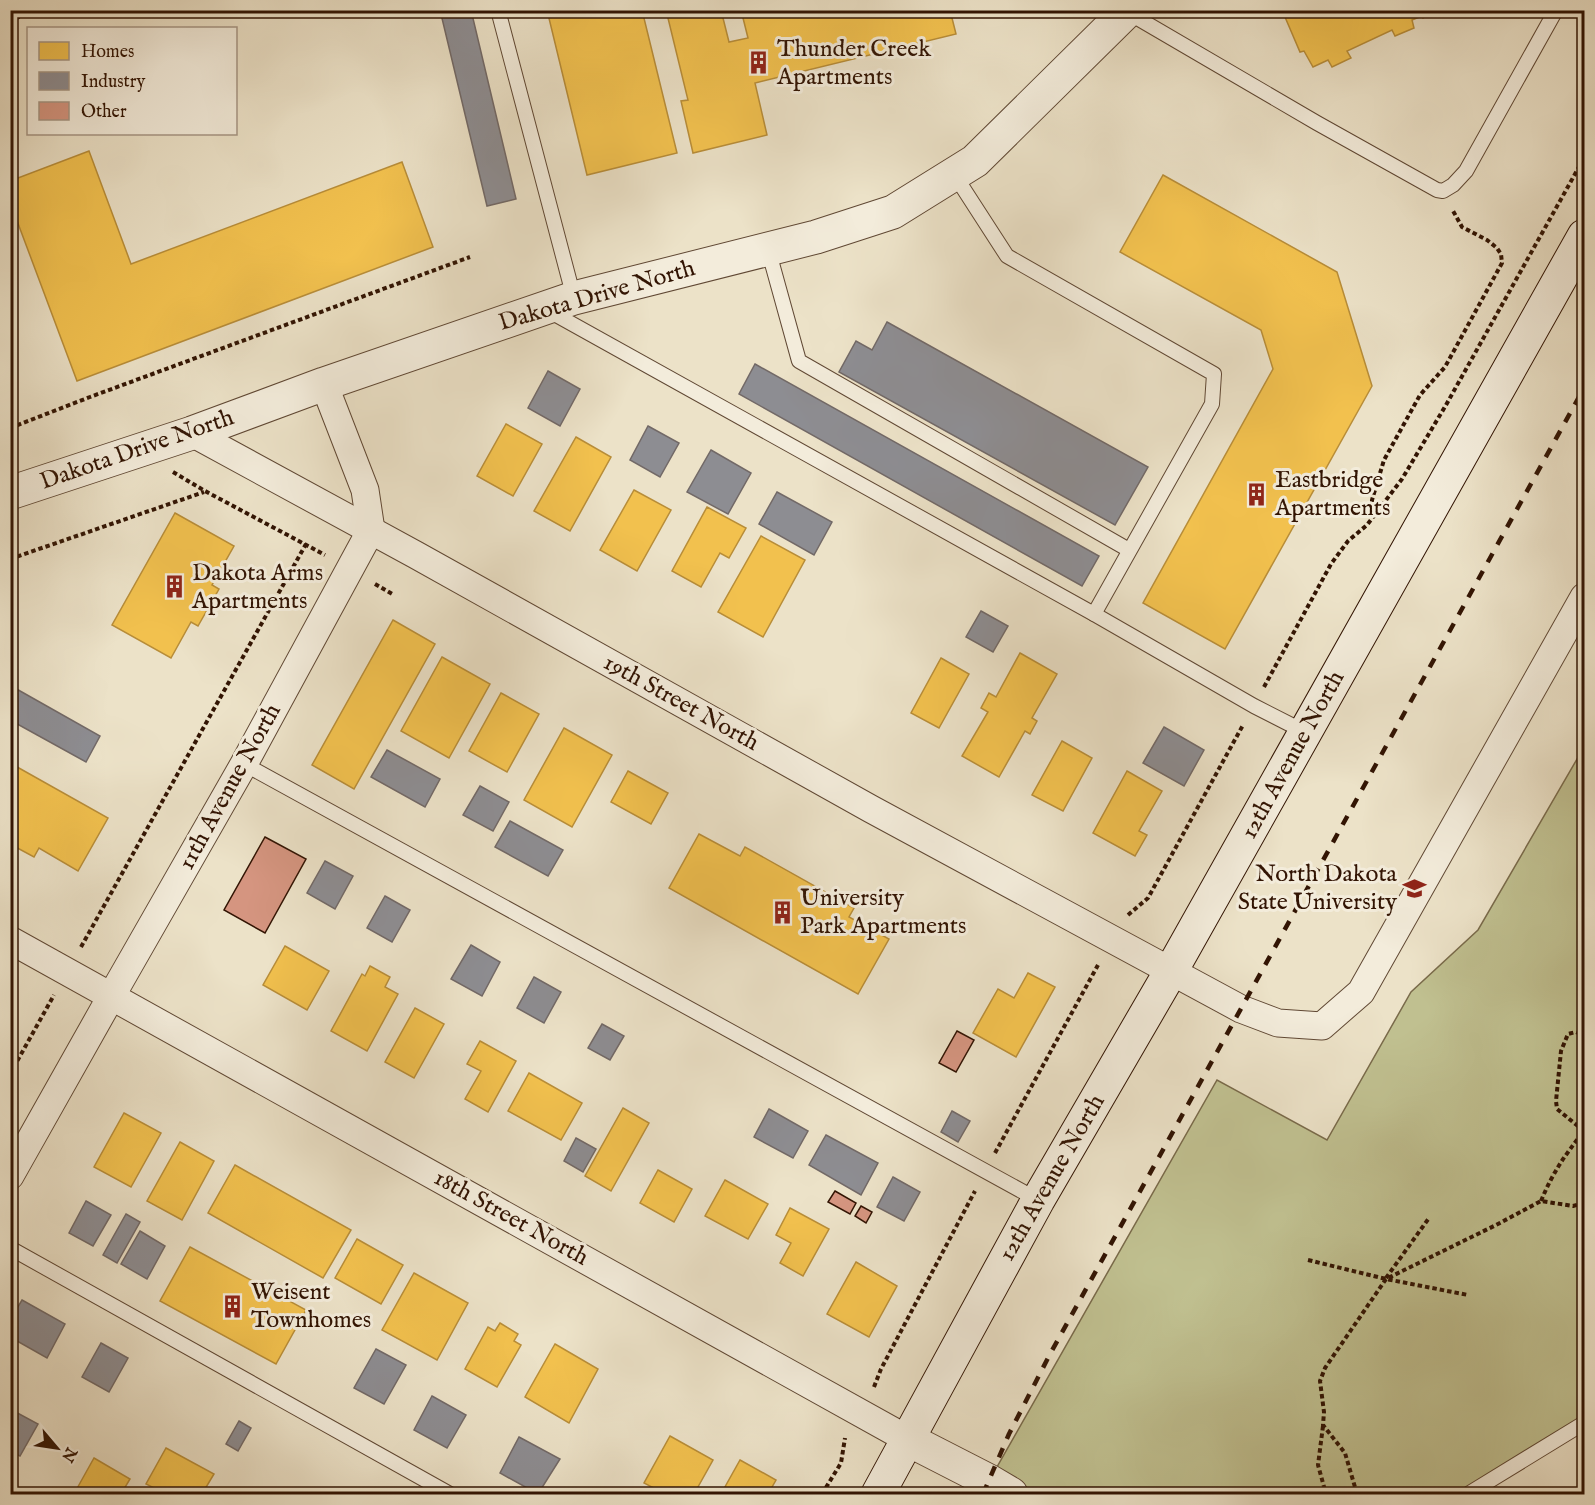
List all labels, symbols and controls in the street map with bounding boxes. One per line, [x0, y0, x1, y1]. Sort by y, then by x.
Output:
legend [27, 27, 237, 135]
place label: Thunder Creek Apartments [776, 34, 931, 93]
text: Homes [81, 41, 134, 64]
building icon: Thunder Creek Apartments [746, 50, 772, 76]
text: Industry [81, 71, 145, 94]
text: Other [81, 101, 127, 124]
street label: Dakota Drive North [495, 253, 699, 339]
street label: Dakota Drive North [36, 402, 238, 498]
place label: Eastbridge Apartments [1274, 465, 1391, 524]
building icon: Eastbridge Apartments [1244, 481, 1270, 507]
place label: Dakota Arms Apartments [191, 558, 323, 617]
building icon: Dakota Arms Apartments [161, 574, 187, 600]
street label: 19th Street North [598, 647, 765, 759]
street label: 12th Avenue North [1234, 665, 1352, 845]
street label: 11th Avenue North [171, 698, 289, 876]
place label: North Dakota State University [1238, 859, 1398, 918]
school or university icon: North Dakota State University [1402, 875, 1428, 901]
place label: University Park Apartments [800, 883, 966, 942]
building icon: University Park Apartments [769, 899, 795, 925]
street label: 12th Avenue North [992, 1089, 1112, 1267]
street label: 18th Street North [428, 1163, 594, 1273]
place label: Weisent Townhomes [251, 1277, 371, 1336]
building icon: Weisent Townhomes [220, 1293, 246, 1319]
north arrow [27, 1418, 87, 1478]
text: N [56, 1443, 81, 1465]

